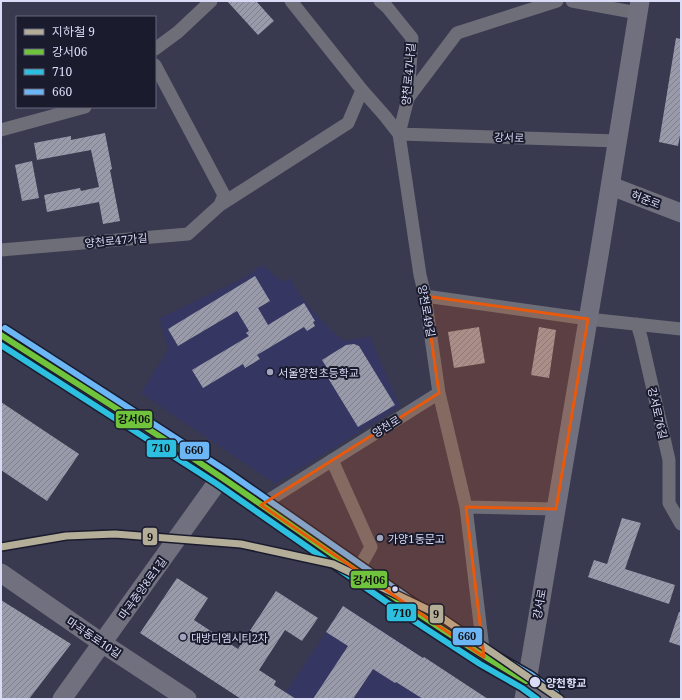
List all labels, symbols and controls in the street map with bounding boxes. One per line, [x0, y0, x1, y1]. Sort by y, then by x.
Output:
legend [16, 16, 156, 108]
text: 지하철 9 [52, 23, 95, 40]
street label: 양천로47나길 [398, 42, 418, 106]
text: 강서06 [52, 43, 88, 60]
text: 710 [52, 63, 72, 80]
text: 660 [52, 83, 72, 100]
street label: 강서로 [494, 129, 524, 145]
street label: 허준로 [629, 187, 663, 211]
street label: 양천로47가길 [84, 230, 148, 250]
street label: 양천로49길 [415, 284, 439, 338]
place label: 서울양천초등학교 [278, 365, 359, 380]
marker: 서울양천초등학교 [265, 367, 275, 377]
street label: 강서로76길 [645, 386, 671, 440]
line badge: 강서06 [115, 410, 153, 429]
text: 강서06 [118, 411, 150, 426]
street label: 양천로 [369, 412, 403, 440]
line badge: 710 [146, 439, 177, 458]
text: 710 [152, 440, 170, 455]
line badge: 660 [179, 441, 210, 460]
text: 660 [185, 442, 203, 457]
line badge: 9 [142, 527, 158, 546]
text: 9 [147, 529, 153, 544]
place label: 가양1동문고 [388, 531, 445, 546]
marker: 가양1동문고 [375, 533, 385, 543]
street label: 마곡중앙8로1길 [114, 554, 170, 622]
line badge: 강서06 [350, 570, 388, 589]
text: 강서06 [353, 572, 385, 587]
unlabelled marker [390, 584, 400, 594]
street label: 강서로 [529, 588, 549, 620]
line badge: 710 [386, 603, 417, 622]
line badge: 9 [429, 604, 444, 624]
text: 710 [393, 605, 411, 620]
text: 9 [433, 606, 439, 621]
street label: 마곡동로10길 [64, 613, 124, 661]
line badge: 660 [452, 627, 483, 646]
text: 660 [458, 628, 476, 643]
place label: 대방디엠시티2차 [191, 630, 268, 645]
marker: 대방디엠시티2차 [178, 632, 188, 642]
marker: 양천향교 [528, 675, 542, 689]
place label: 양천향교 [546, 675, 586, 690]

